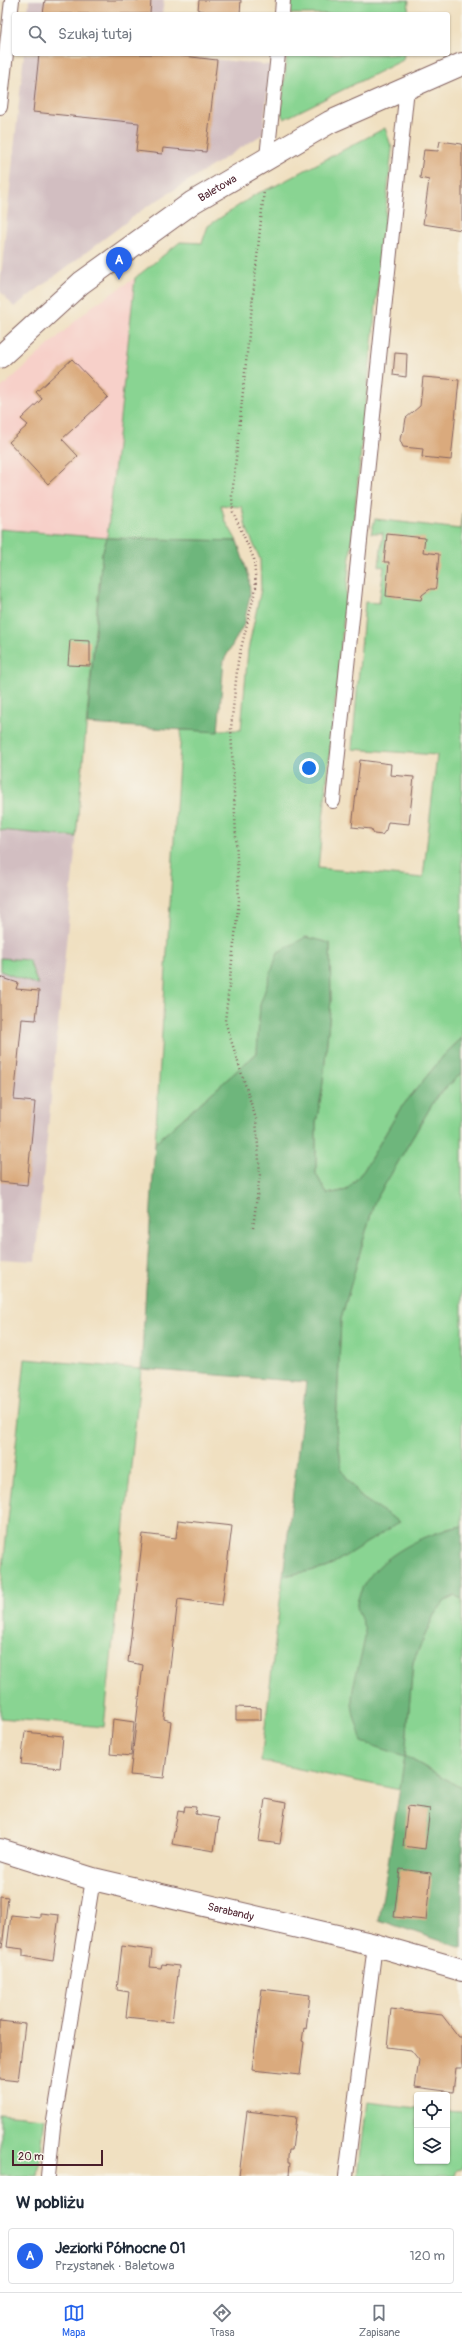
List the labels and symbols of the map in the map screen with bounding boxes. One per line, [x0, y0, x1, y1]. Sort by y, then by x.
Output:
street label: Baletowa [196, 172, 239, 204]
pin: A [106, 247, 132, 280]
your location [299, 758, 319, 778]
street label: Sarabandy [206, 1900, 256, 1923]
scale bar [12, 2148, 103, 2167]

